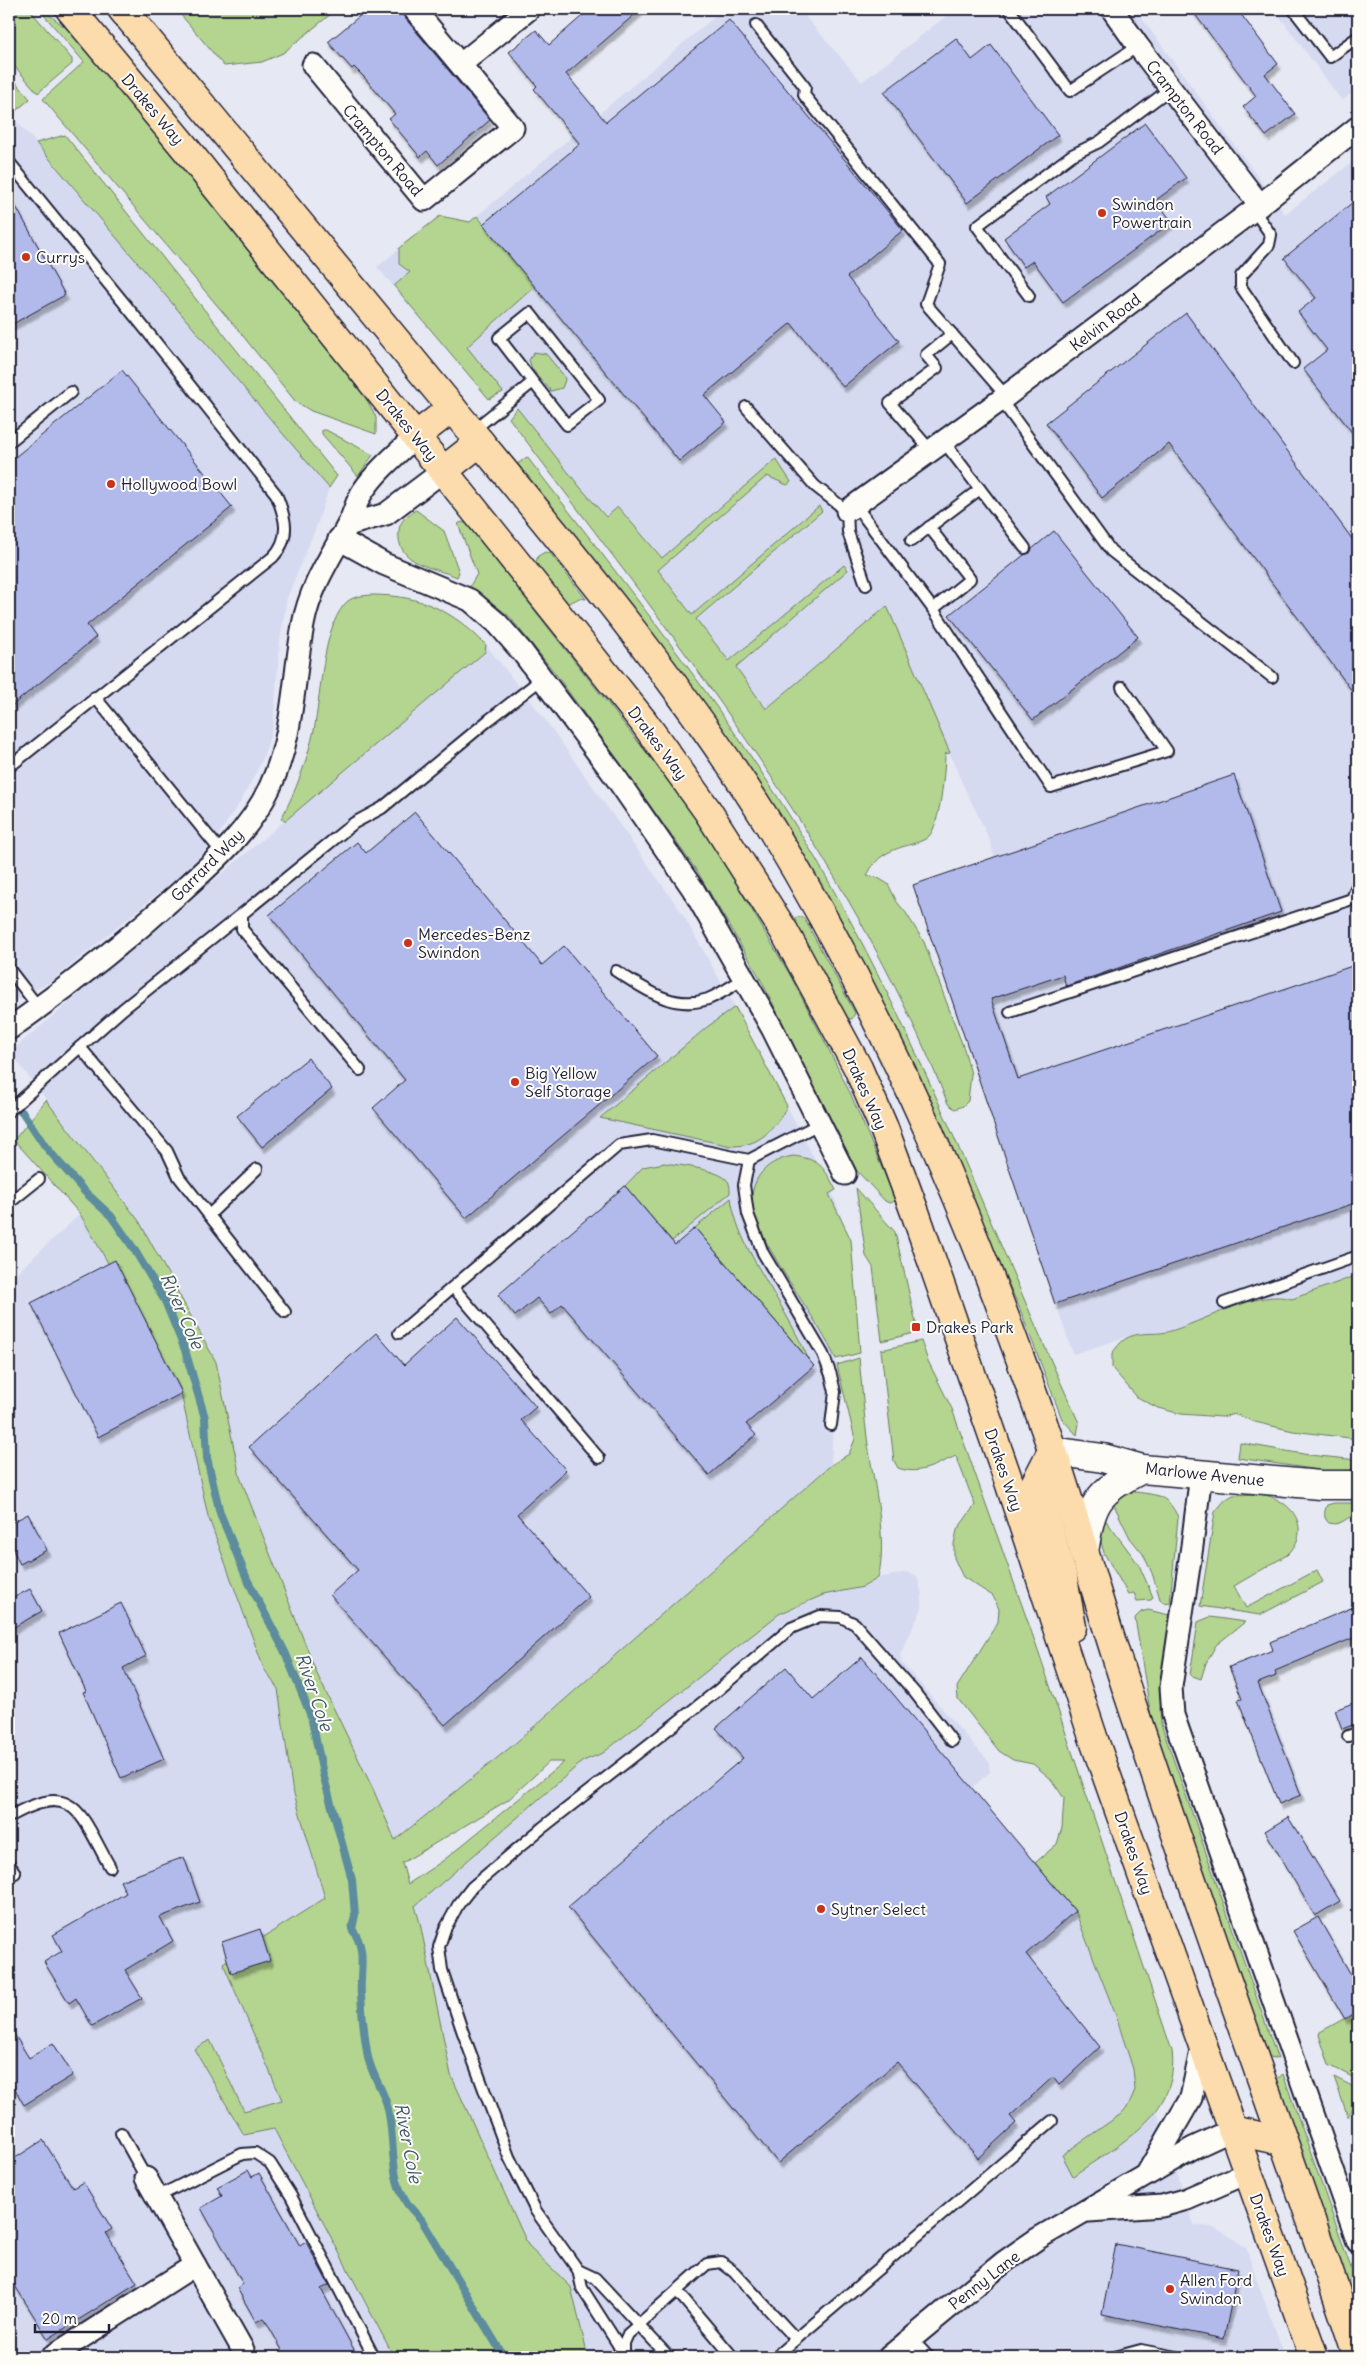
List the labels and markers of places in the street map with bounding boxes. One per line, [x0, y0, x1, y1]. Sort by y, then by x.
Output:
place label: Swindon Powertrain [1112, 194, 1192, 232]
marker: Swindon Powertrain [1096, 207, 1108, 219]
place label: Currys [36, 247, 85, 267]
marker: Currys [20, 251, 32, 263]
place label: Hollywood Bowl [121, 474, 237, 494]
marker: Hollywood Bowl [105, 478, 117, 490]
place label: Mercedes-Benz Swindon [418, 924, 531, 962]
marker: Mercedes-Benz Swindon [402, 937, 414, 949]
place label: Big Yellow Self Storage [525, 1063, 611, 1101]
marker: Big Yellow Self Storage [509, 1076, 521, 1088]
place label: Drakes Park [926, 1317, 1014, 1337]
marker: Drakes Park [910, 1321, 922, 1333]
place label: Sytner Select [831, 1899, 926, 1919]
marker: Sytner Select [815, 1903, 827, 1915]
place label: Allen Ford Swindon [1180, 2270, 1252, 2308]
marker: Allen Ford Swindon [1164, 2283, 1176, 2295]

